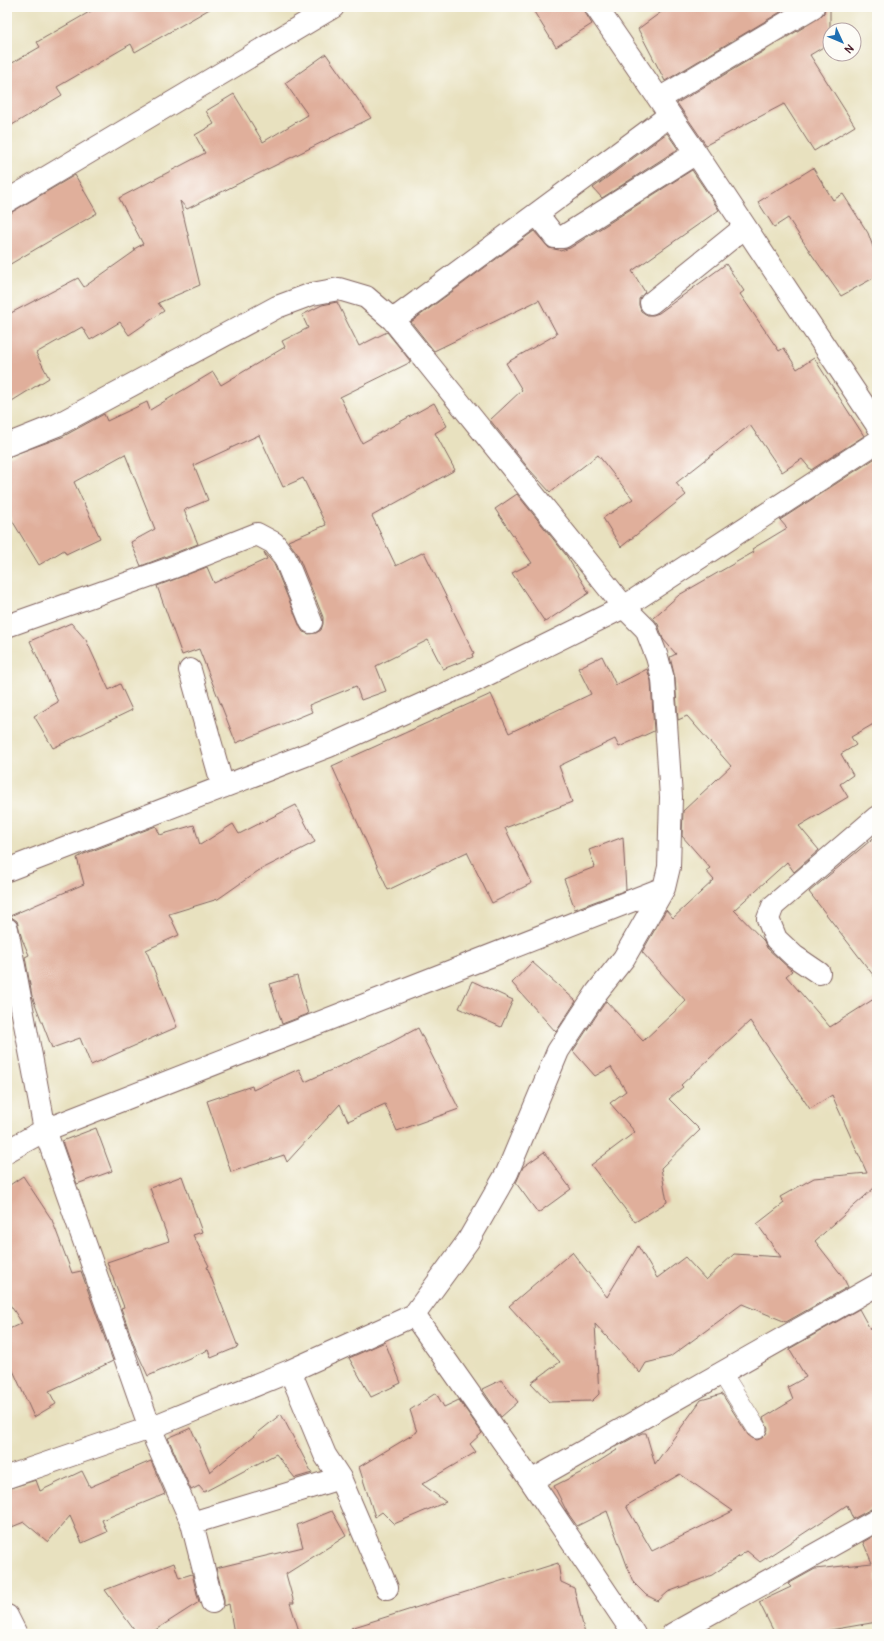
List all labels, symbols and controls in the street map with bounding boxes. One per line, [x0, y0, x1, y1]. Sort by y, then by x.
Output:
north arrow [822, 22, 862, 62]
text: N [841, 41, 856, 56]

